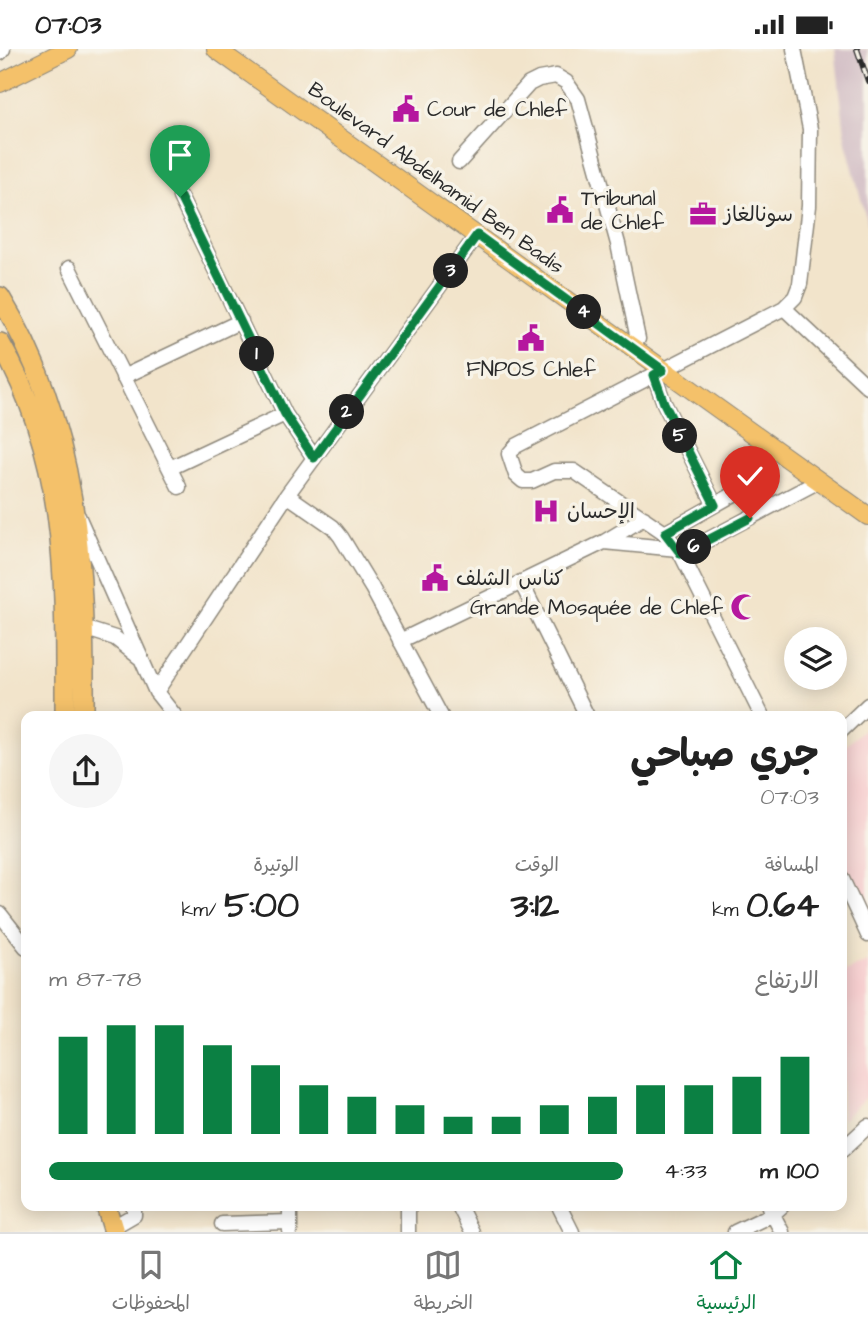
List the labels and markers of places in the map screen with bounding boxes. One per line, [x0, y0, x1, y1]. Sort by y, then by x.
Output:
public building icon: Cour de Chlef [391, 94, 421, 124]
place label: Cour de Chlef [427, 95, 568, 124]
pin [150, 125, 210, 197]
place label: Tribunal de Chlef [581, 184, 664, 237]
public building icon: Tribunal de Chlef [545, 195, 575, 225]
office icon: سونالغاز [688, 199, 718, 229]
place label: سونالغاز [722, 200, 793, 229]
pin: 3 [434, 253, 468, 289]
pin: 4 [566, 295, 602, 329]
public building icon: FNPOS Chlef [516, 323, 546, 353]
pin: 1 [240, 337, 274, 371]
place label: FNPOS Chlef [466, 355, 596, 384]
pin: 2 [330, 395, 364, 429]
pin: 5 [662, 419, 698, 453]
pin [720, 446, 780, 518]
hospital icon: الإحسان [531, 496, 561, 526]
place label: الإحسان [567, 497, 635, 526]
pin: 6 [676, 529, 712, 565]
public building icon: كناس الشلف [420, 563, 450, 593]
place label: كناس الشلف [456, 564, 564, 593]
mosque icon: Grande Mosquée de Chlef [729, 592, 759, 622]
place label: Grande Mosquée de Chlef [470, 593, 724, 622]

